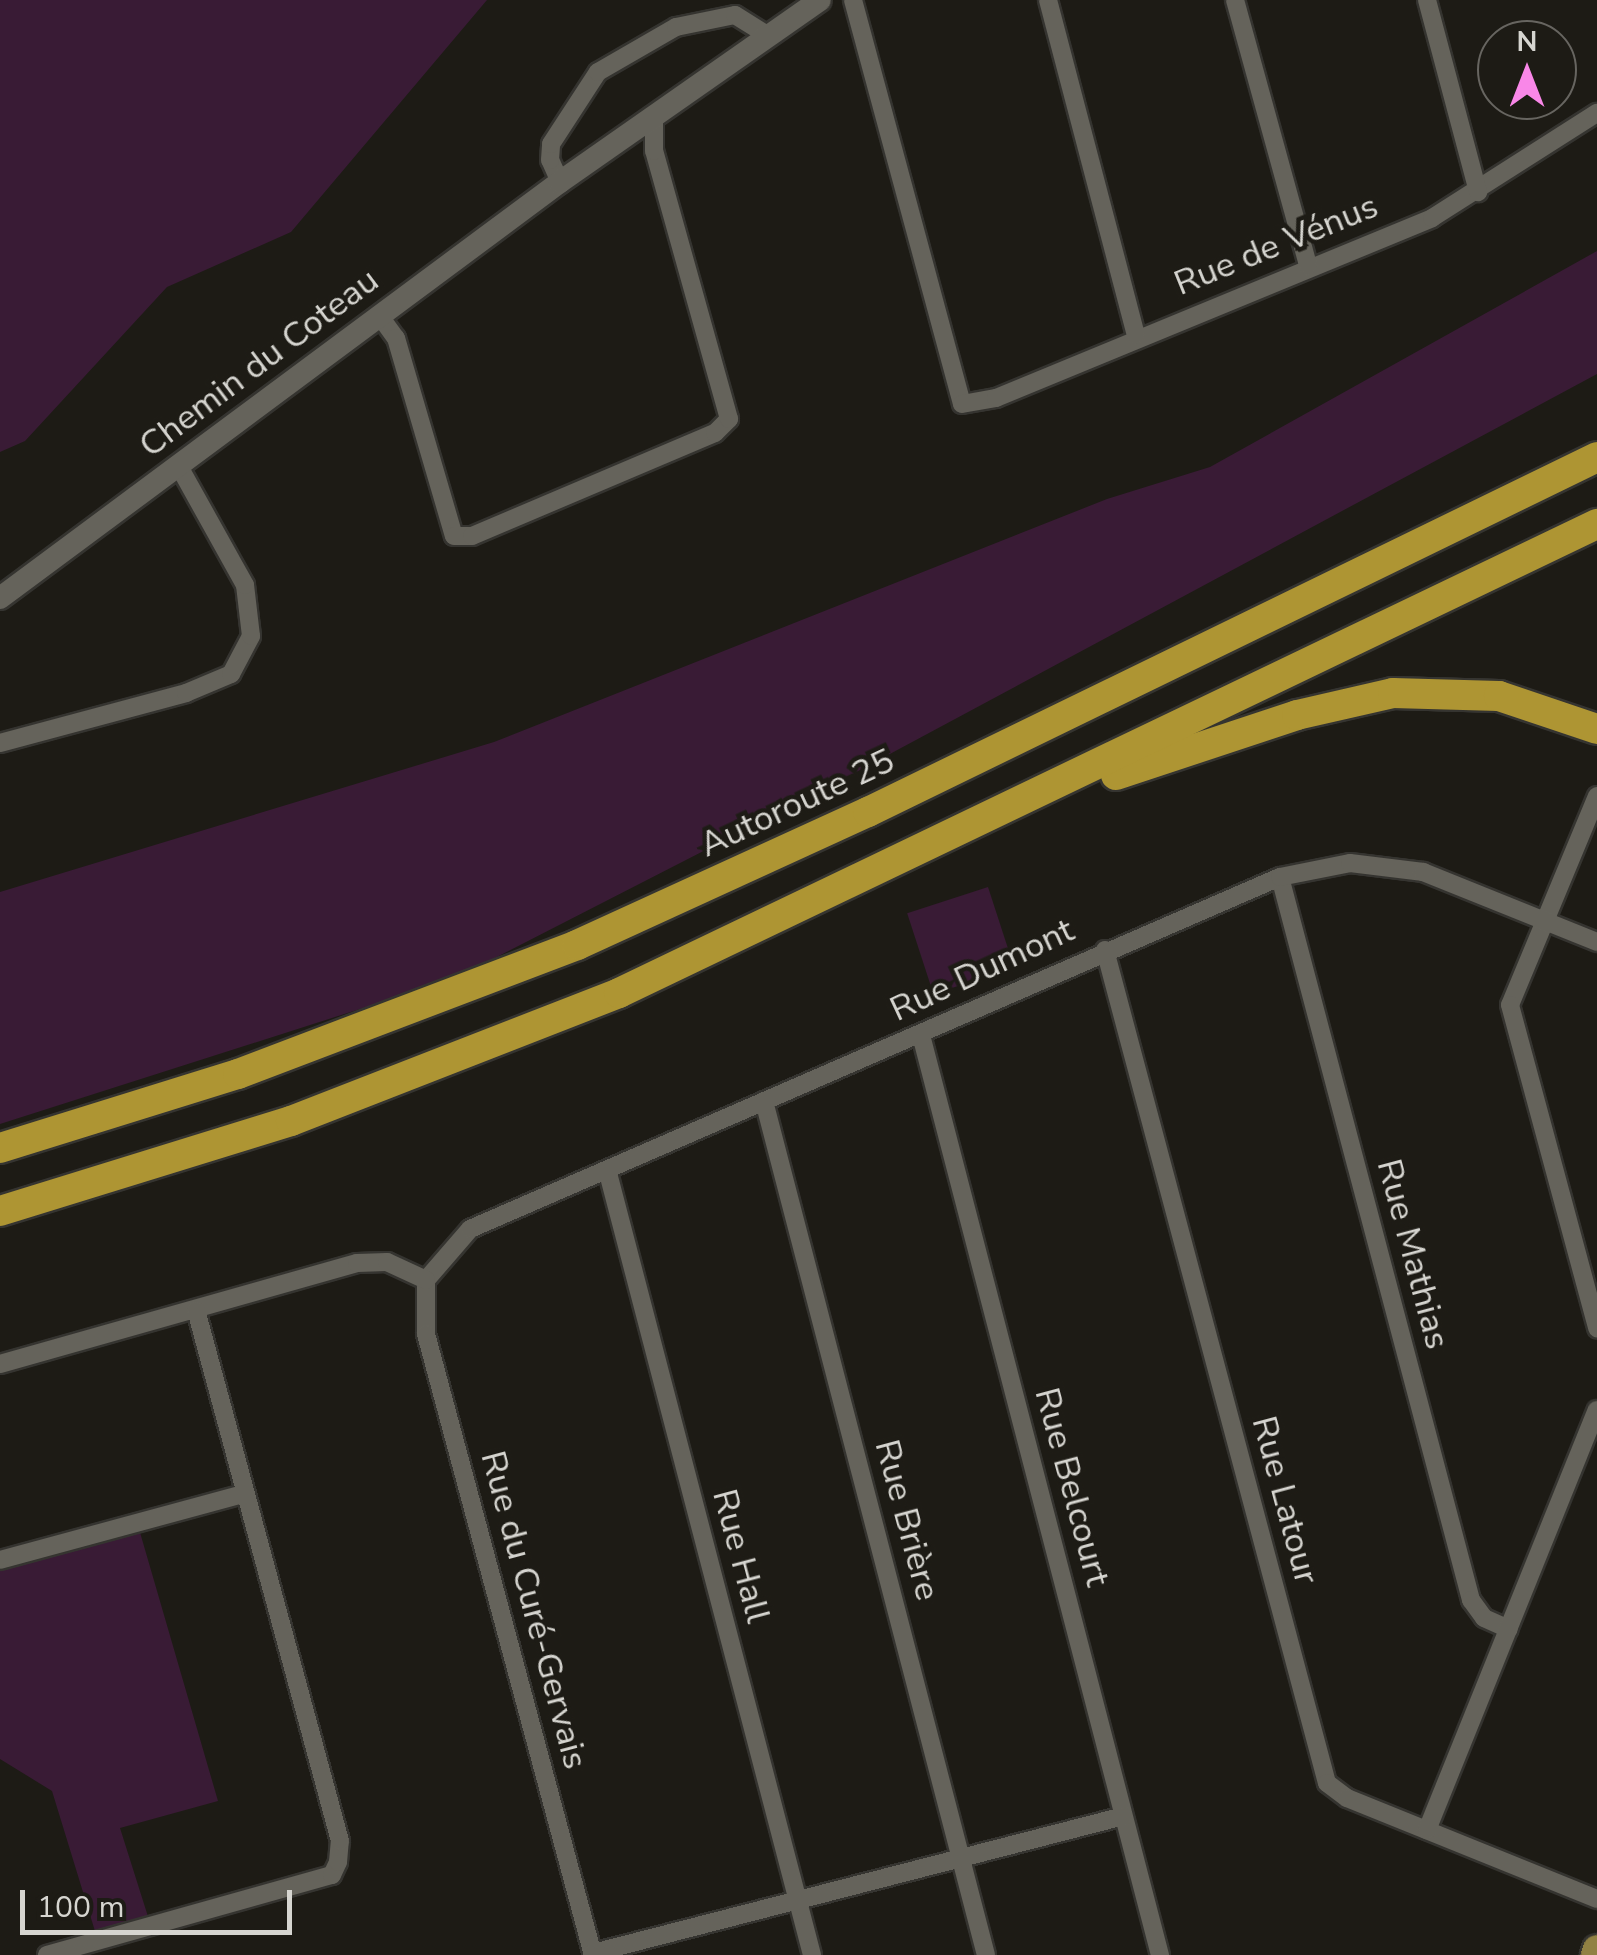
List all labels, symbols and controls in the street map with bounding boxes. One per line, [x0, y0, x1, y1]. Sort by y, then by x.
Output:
north arrow [1477, 20, 1577, 120]
text: N [1517, 23, 1537, 61]
street label: Rue de Vénus [1168, 185, 1384, 305]
street label: Chemin du Coteau [131, 259, 387, 467]
street label: Autoroute 25 [693, 740, 901, 866]
street label: Rue Dumont [883, 909, 1081, 1031]
street label: Rue Mathias [1368, 1154, 1458, 1354]
street label: Rue Belcourt [1025, 1383, 1119, 1591]
street label: Rue Latour [1242, 1412, 1328, 1588]
street label: Rue Brière [865, 1435, 949, 1605]
street label: Rue du Curé-Gervais [471, 1446, 597, 1774]
street label: Rue Hall [703, 1485, 779, 1627]
scale bar [25, 1870, 298, 1932]
text: 100 m [37, 1887, 124, 1928]

